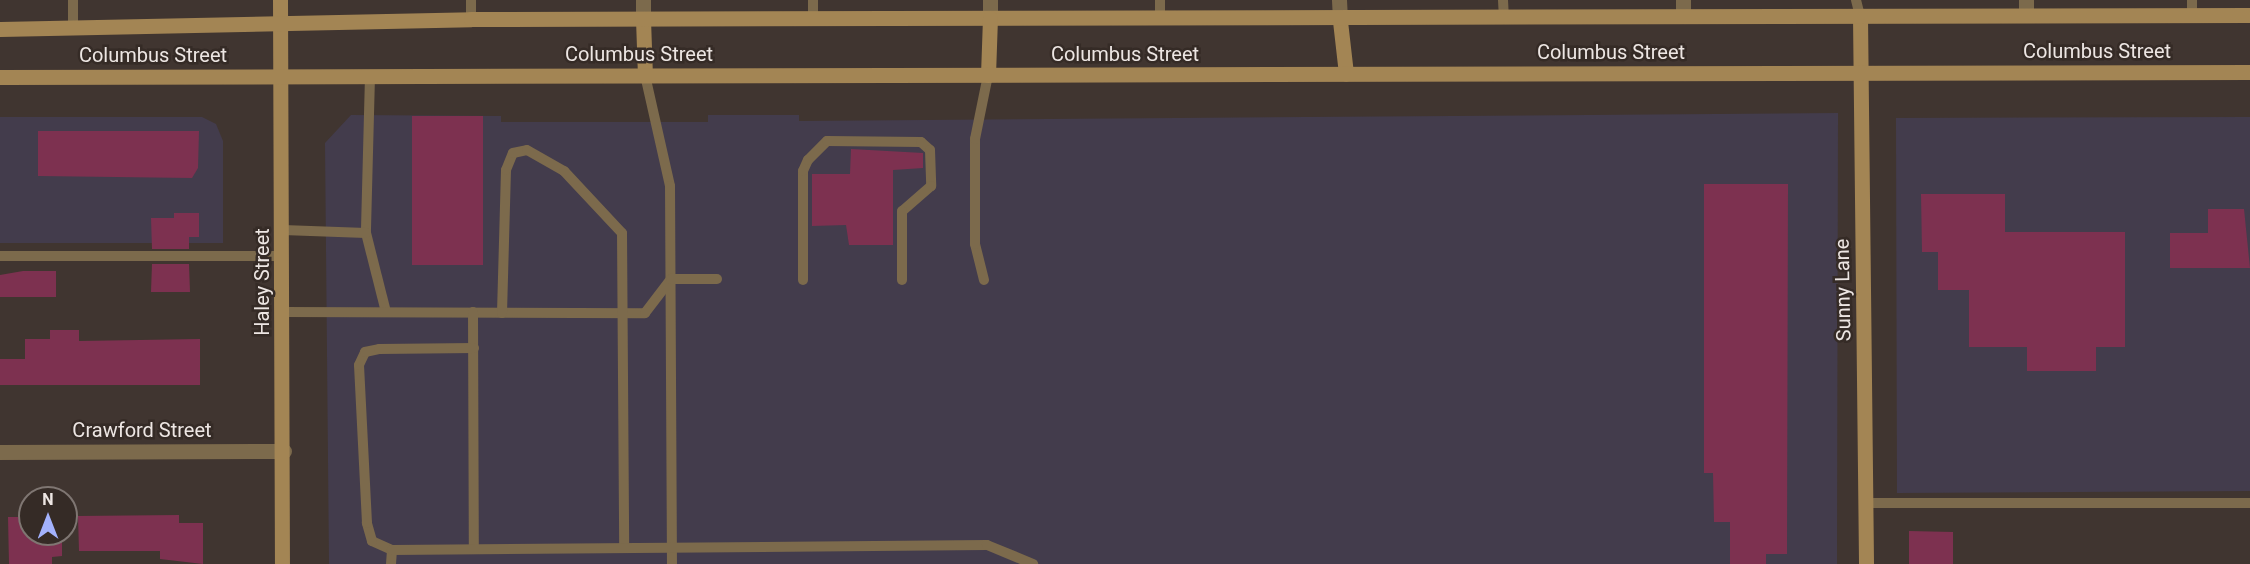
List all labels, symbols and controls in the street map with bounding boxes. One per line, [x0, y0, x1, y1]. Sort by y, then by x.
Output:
street label: Columbus Street [2023, 39, 2171, 63]
street label: Columbus Street [1537, 40, 1685, 64]
street label: Columbus Street [565, 42, 713, 66]
street label: Columbus Street [1051, 42, 1199, 66]
street label: Columbus Street [79, 43, 227, 67]
street label: Haley Street [250, 228, 274, 336]
street label: Sunny Lane [1830, 238, 1856, 342]
street label: Crawford Street [72, 418, 212, 442]
north arrow [18, 486, 78, 546]
text: N [42, 490, 54, 509]

